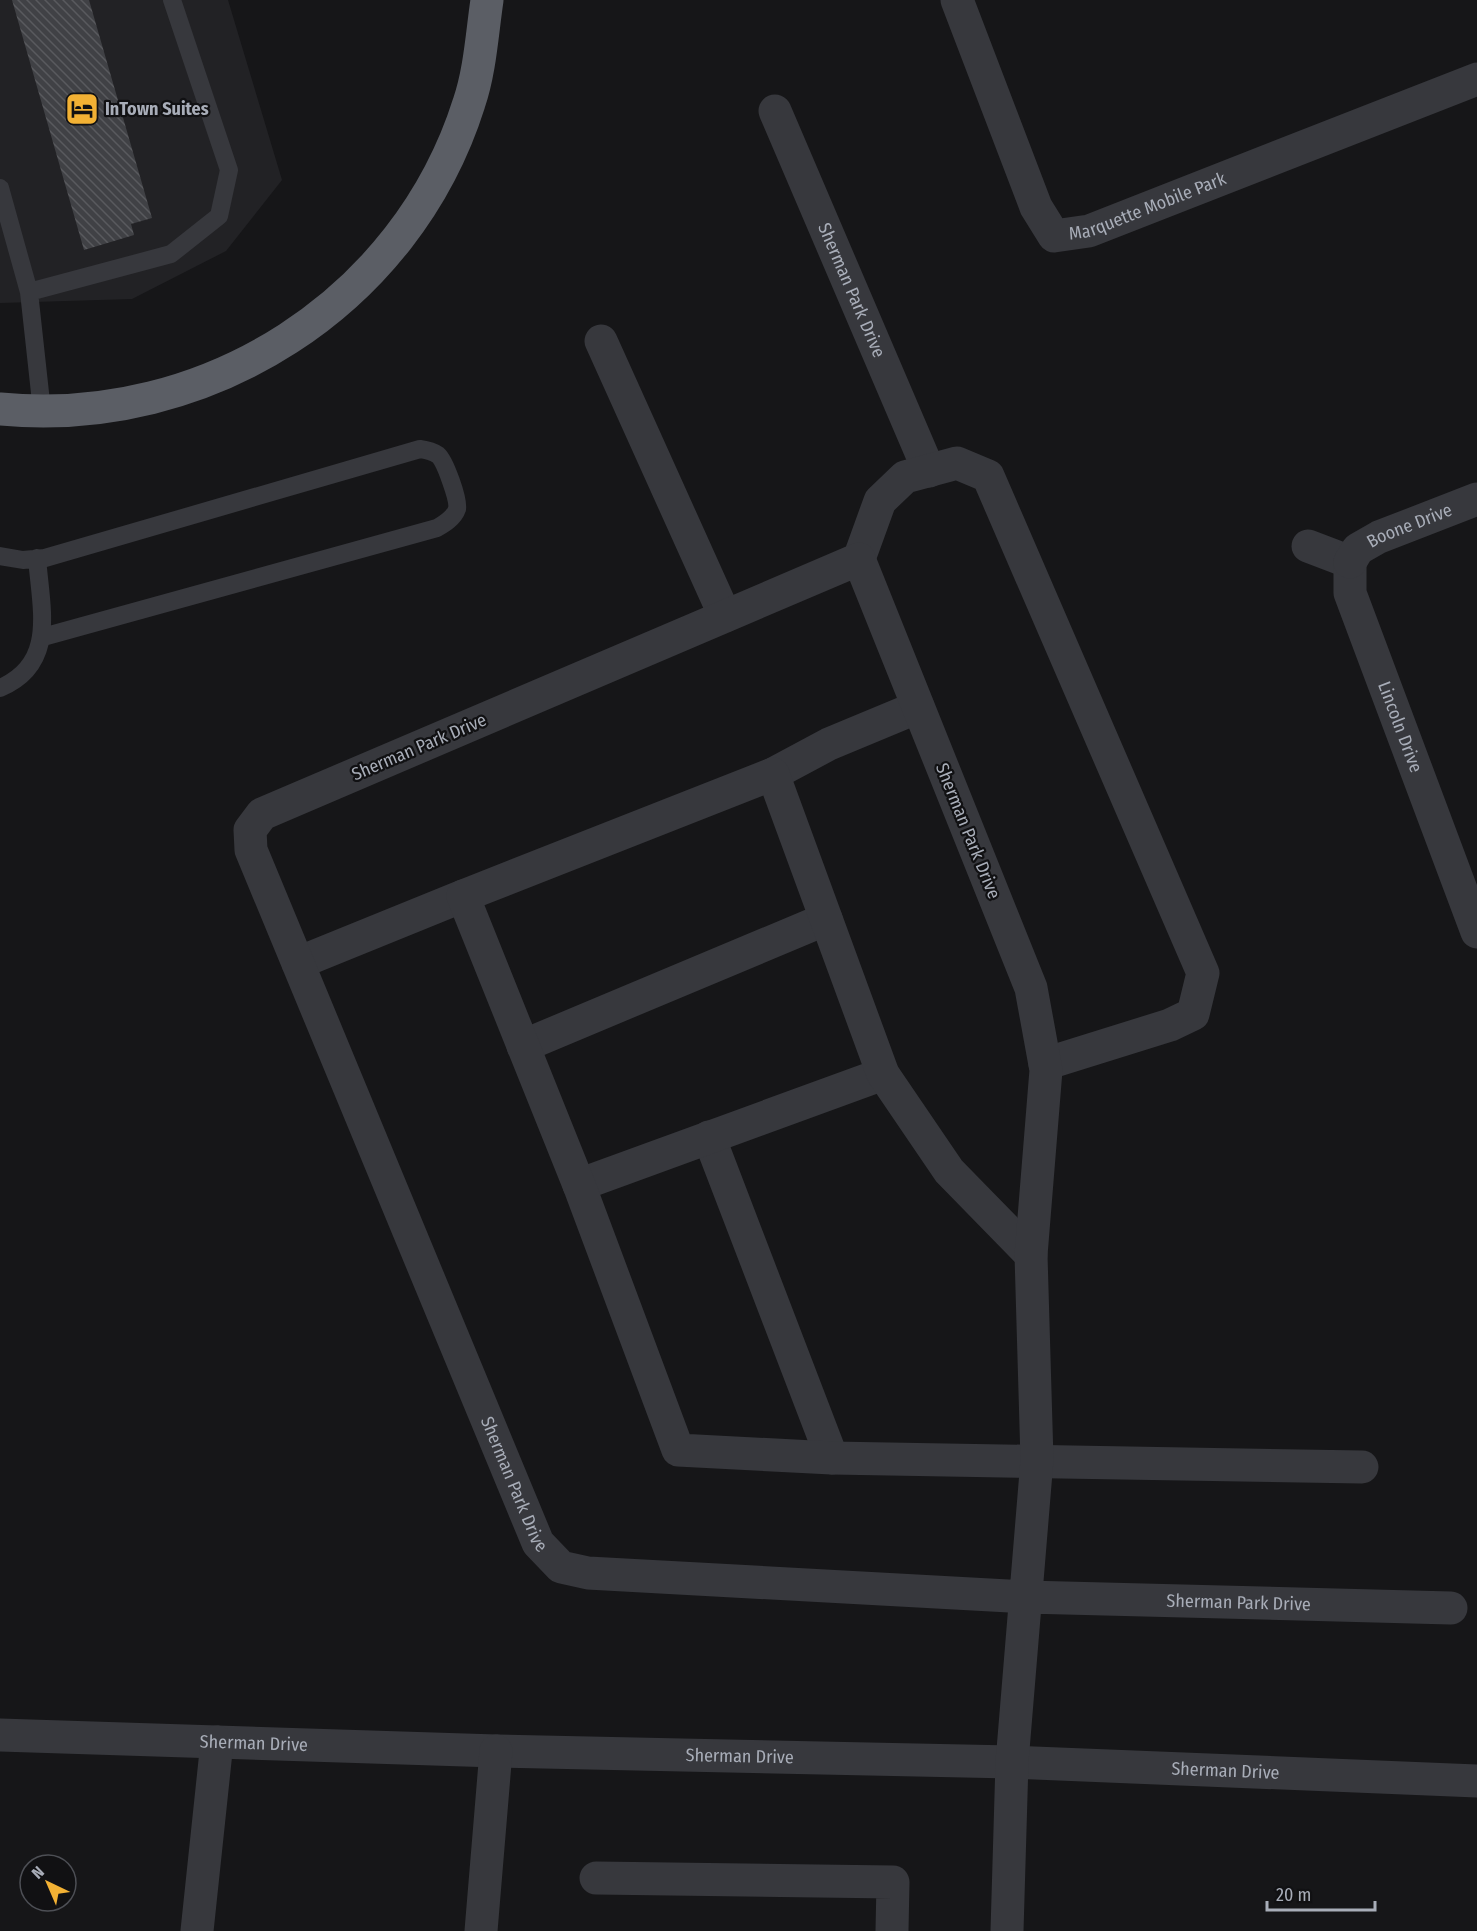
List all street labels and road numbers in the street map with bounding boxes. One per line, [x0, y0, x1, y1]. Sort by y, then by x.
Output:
street label: Marquette Mobile Park [1067, 167, 1230, 245]
street label: Sherman Park Drive [813, 220, 890, 361]
street label: Boone Drive [1363, 499, 1455, 553]
street label: Lincoln Drive [1373, 678, 1427, 776]
street label: Sherman Park Drive [348, 709, 490, 785]
street label: Sherman Park Drive [931, 760, 1005, 902]
street label: Sherman Park Drive [476, 1413, 552, 1557]
street label: Sherman Park Drive [1166, 1590, 1311, 1615]
street label: Sherman Drive [199, 1730, 308, 1756]
street label: Sherman Drive [685, 1744, 794, 1768]
street label: Sherman Drive [1171, 1758, 1280, 1784]

